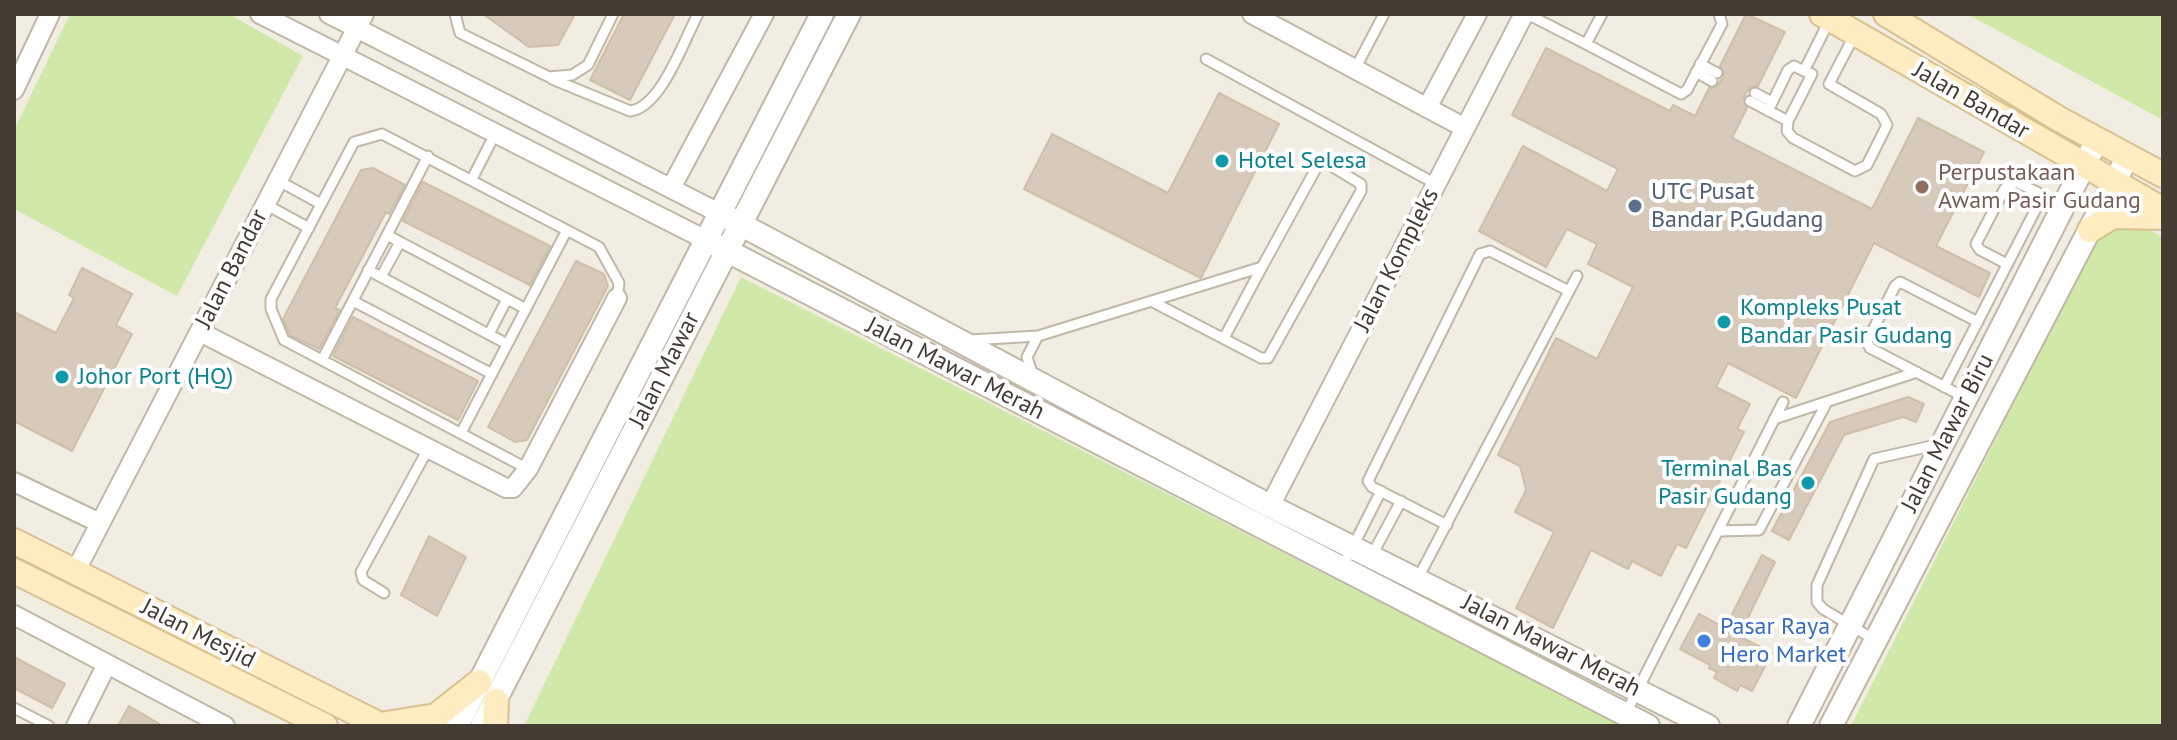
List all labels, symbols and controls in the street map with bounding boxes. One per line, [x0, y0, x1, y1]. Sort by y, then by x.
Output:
street label: Jalan Bandar [1908, 56, 2034, 146]
place label: Hotel Selesa [1238, 147, 1367, 175]
marker: Hotel Selesa [1213, 152, 1231, 170]
place label: Perpustakaan Awam Pasir Gudang [1938, 159, 2141, 215]
place label: UTC Pusat Bandar P.Gudang [1651, 178, 1823, 234]
marker: Perpustakaan Awam Pasir Gudang [1913, 178, 1931, 196]
street label: Jalan Kompleks [1349, 184, 1445, 336]
marker: UTC Pusat Bandar P.Gudang [1626, 197, 1644, 215]
street label: Jalan Bandar [190, 205, 274, 333]
place label: Kompleks Pusat Bandar Pasir Gudang [1740, 294, 1952, 350]
street label: Jalan Mawar [624, 307, 706, 433]
street label: Jalan Mawar Merah [861, 312, 1049, 426]
marker: Kompleks Pusat Bandar Pasir Gudang [1715, 313, 1733, 331]
street label: Jalan Mawar Biru [1896, 349, 2000, 517]
place label: Johor Port (HQ) [78, 363, 233, 391]
marker: Johor Port (HQ) [53, 368, 71, 386]
place label: Terminal Bas Pasir Gudang [1658, 455, 1792, 511]
marker: Terminal Bas Pasir Gudang [1799, 474, 1817, 492]
street label: Jalan Mawar Merah [1457, 589, 1645, 703]
street label: Jalan Mesjid [136, 593, 260, 675]
place label: Pasar Raya Hero Market [1720, 613, 1846, 669]
marker: Pasar Raya Hero Market [1695, 632, 1713, 650]

